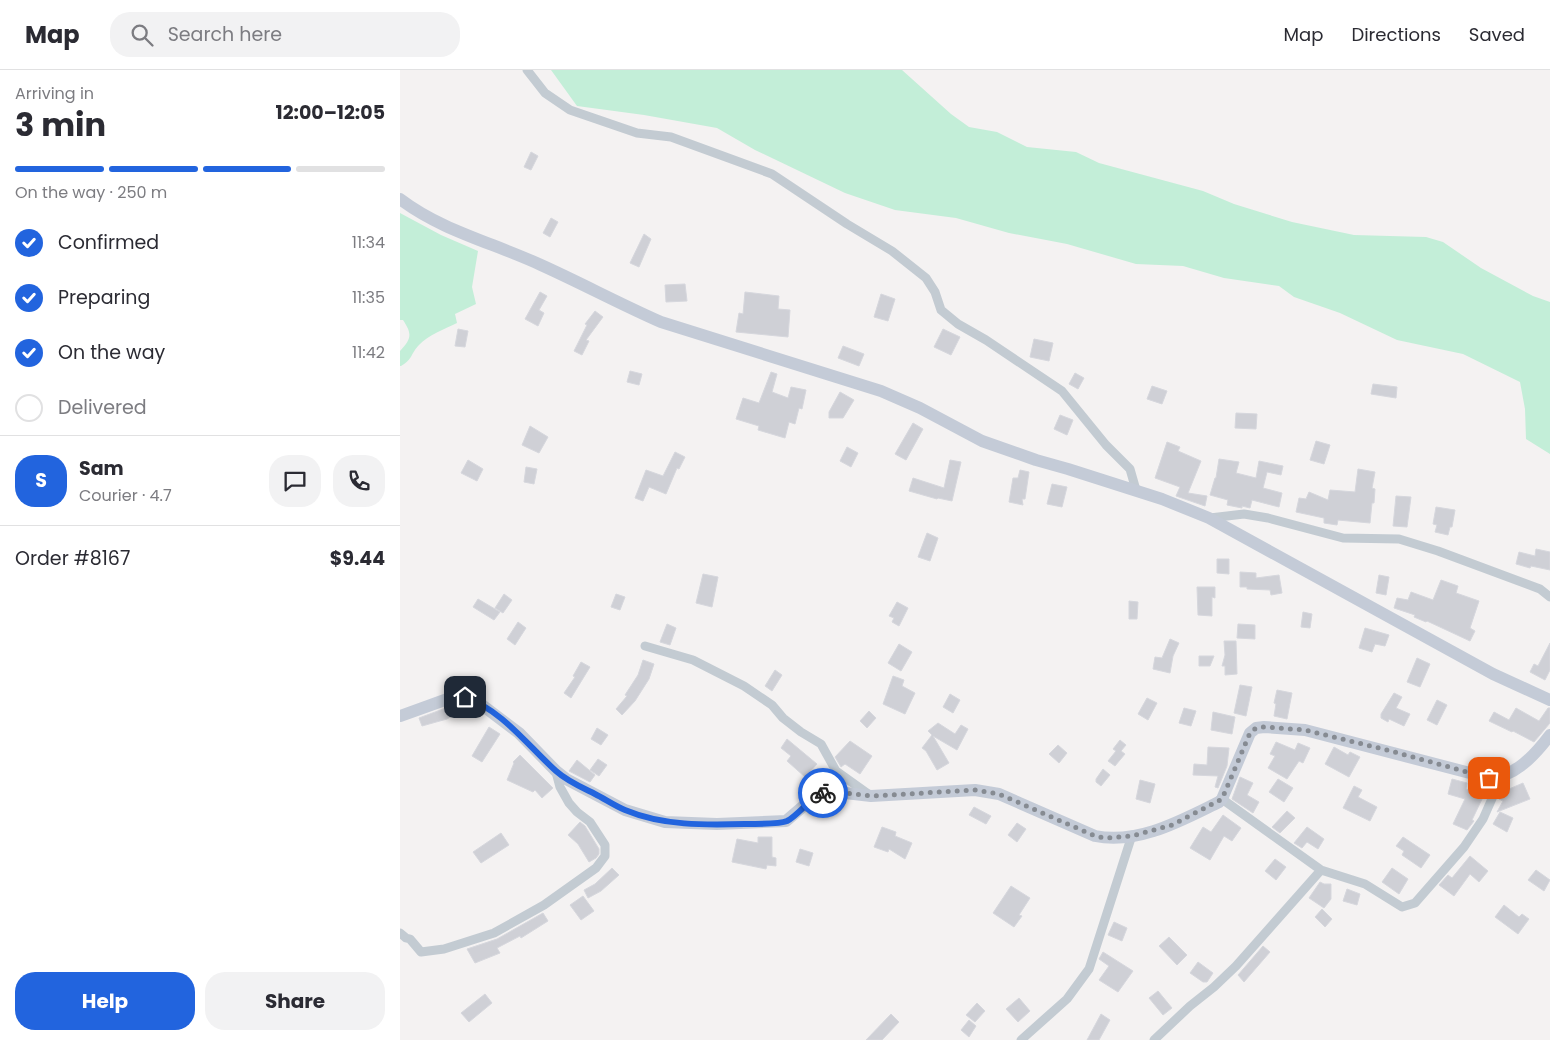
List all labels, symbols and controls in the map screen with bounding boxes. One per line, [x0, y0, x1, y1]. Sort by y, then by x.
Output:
search box [110, 12, 460, 57]
text: Map [25, 18, 80, 51]
icon: search [128, 21, 156, 49]
text: Search here [168, 21, 282, 48]
text: Map [1284, 22, 1323, 47]
text: Directions [1351, 22, 1441, 47]
text: Saved [1469, 22, 1525, 47]
text: Arriving in [15, 82, 94, 105]
text: 12:00–12:05 [276, 99, 385, 126]
text: 3 min [15, 102, 106, 147]
text: On the way · 250 m [15, 181, 167, 204]
icon: check [15, 229, 43, 257]
text: Confirmed [58, 229, 159, 256]
text: 11:34 [352, 231, 385, 254]
icon: check [15, 284, 43, 312]
text: Preparing [58, 284, 150, 311]
text: 11:35 [352, 286, 385, 309]
icon: check [15, 339, 43, 367]
text: On the way [58, 339, 165, 366]
text: 11:42 [352, 341, 385, 364]
text: Delivered [58, 394, 147, 421]
text: Sam [79, 455, 124, 482]
button: chat [269, 455, 321, 507]
button: phone [333, 455, 385, 507]
text: S [35, 467, 47, 494]
text: Courier · 4.7 [79, 484, 172, 507]
text: Order #8167 [15, 545, 130, 572]
text: $9.44 [330, 545, 385, 572]
pin [444, 676, 486, 718]
icon: home [451, 683, 479, 711]
pin [1468, 757, 1510, 799]
icon: bag [1475, 764, 1503, 792]
courier [798, 768, 848, 818]
icon: bike [809, 779, 837, 807]
button: Help [15, 972, 195, 1030]
button: Share [205, 972, 385, 1030]

